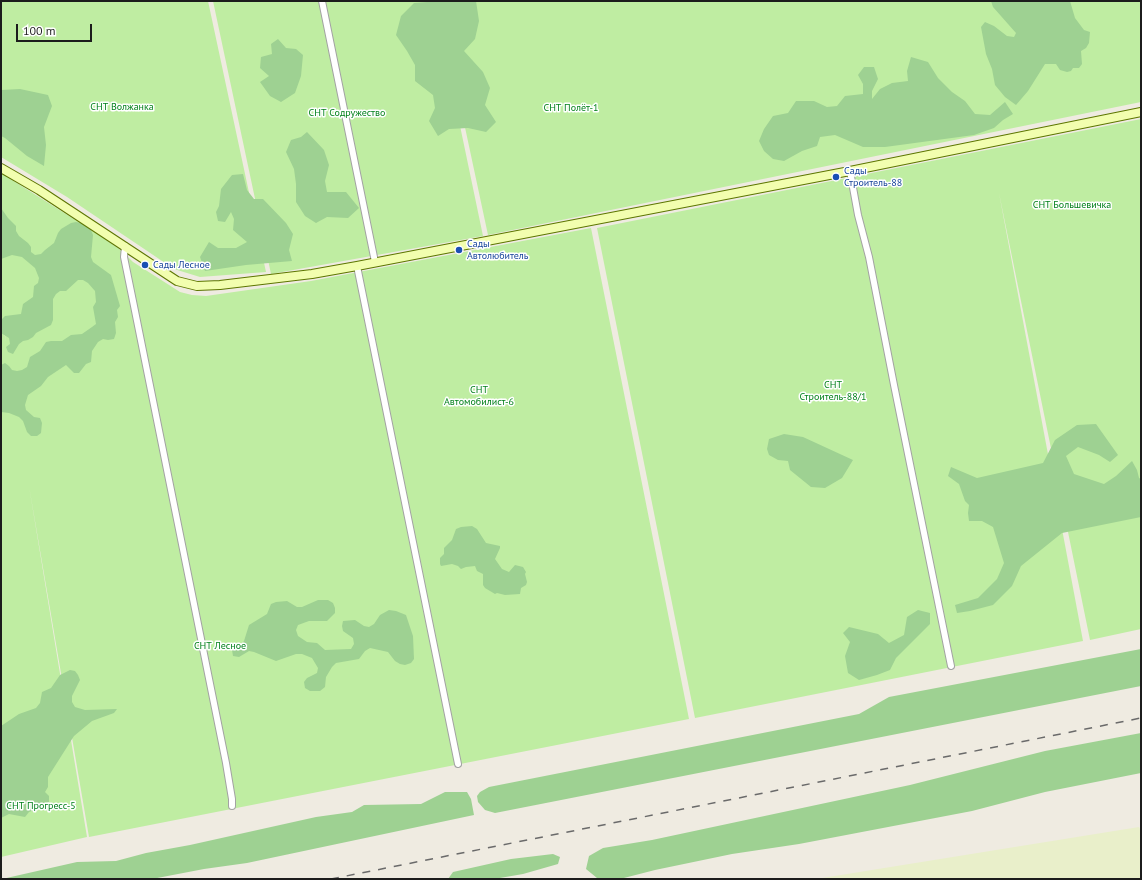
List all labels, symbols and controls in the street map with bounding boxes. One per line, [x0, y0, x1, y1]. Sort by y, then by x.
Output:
scale bar [18, 16, 94, 42]
text: 100 m [23, 23, 56, 38]
park label: СНТ Волжанка [90, 101, 154, 113]
park label: СНТ Полёт-1 [543, 102, 599, 114]
park label: СНТ Содружество [309, 107, 385, 119]
place label: Сады Строитель-88 [844, 165, 902, 188]
marker: Сады Строитель-88 [831, 172, 841, 182]
park label: СНТ Большевичка [1033, 199, 1111, 211]
place label: Сады Автолюбитель [467, 238, 528, 262]
marker: Сады Автолюбитель [454, 245, 464, 255]
place label: Сады Лесное [153, 259, 210, 271]
marker: Сады Лесное [140, 260, 150, 270]
park label: СНТ Строитель-88/1 [799, 379, 867, 402]
park label: СНТ Автомобилист-6 [444, 384, 514, 408]
park label: СНТ Лесное [194, 640, 246, 652]
park label: СНТ Прогресс-5 [6, 800, 76, 812]

